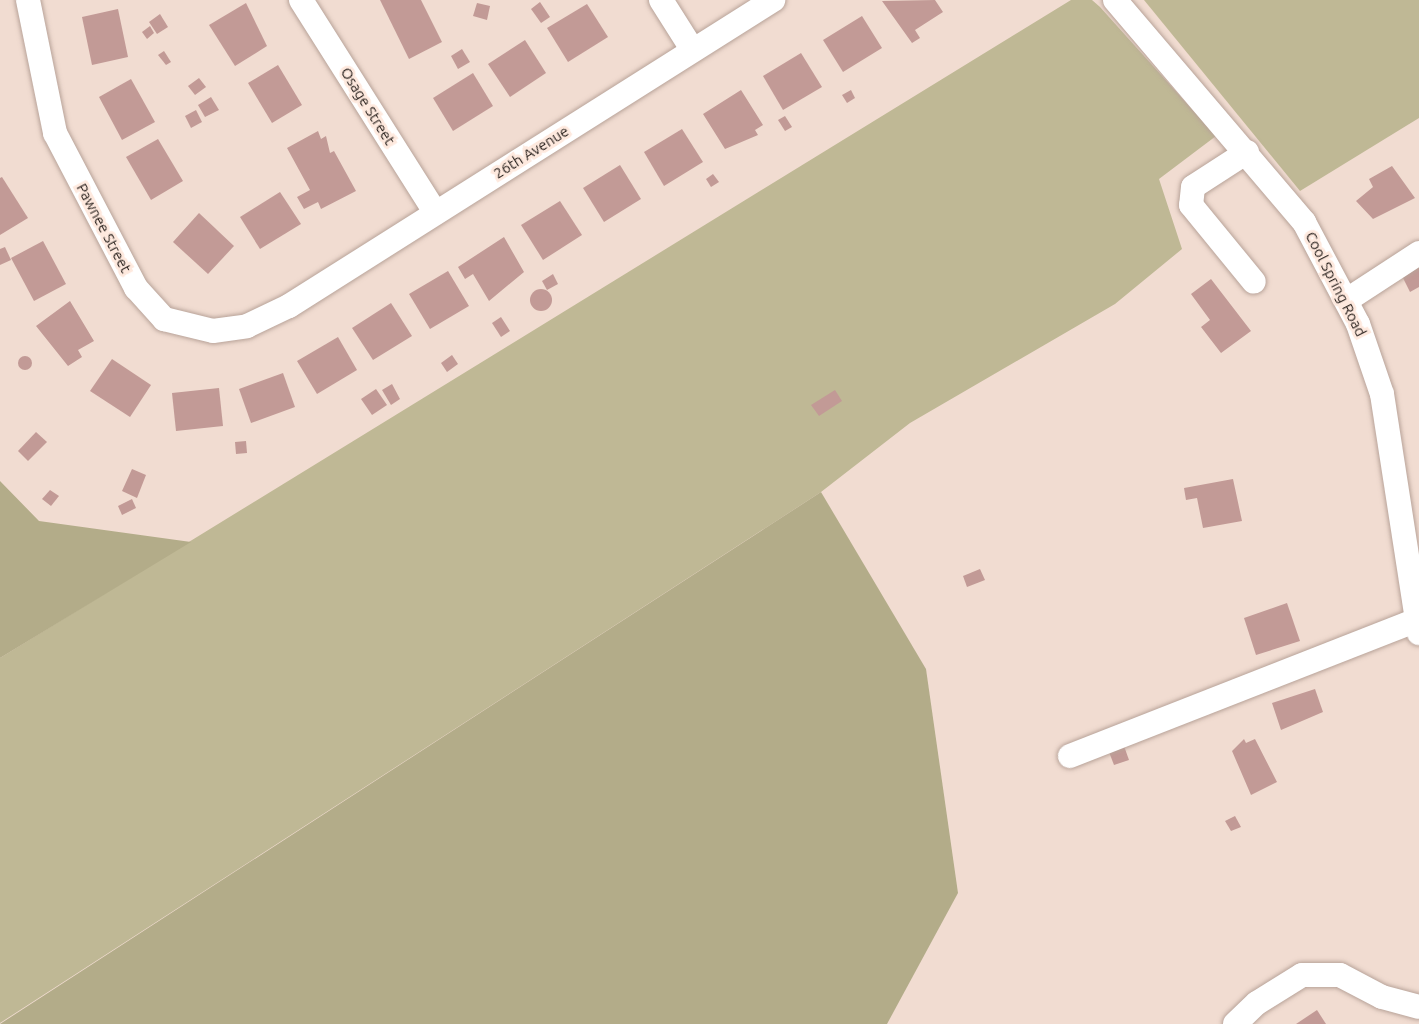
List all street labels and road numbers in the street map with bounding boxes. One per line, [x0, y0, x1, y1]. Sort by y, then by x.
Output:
street label: Osage Street [337, 64, 399, 148]
street label: 26th Avenue [490, 122, 572, 182]
street label: Pawnee Street [73, 180, 135, 276]
street label: Cool Spring Road [1302, 229, 1370, 339]

